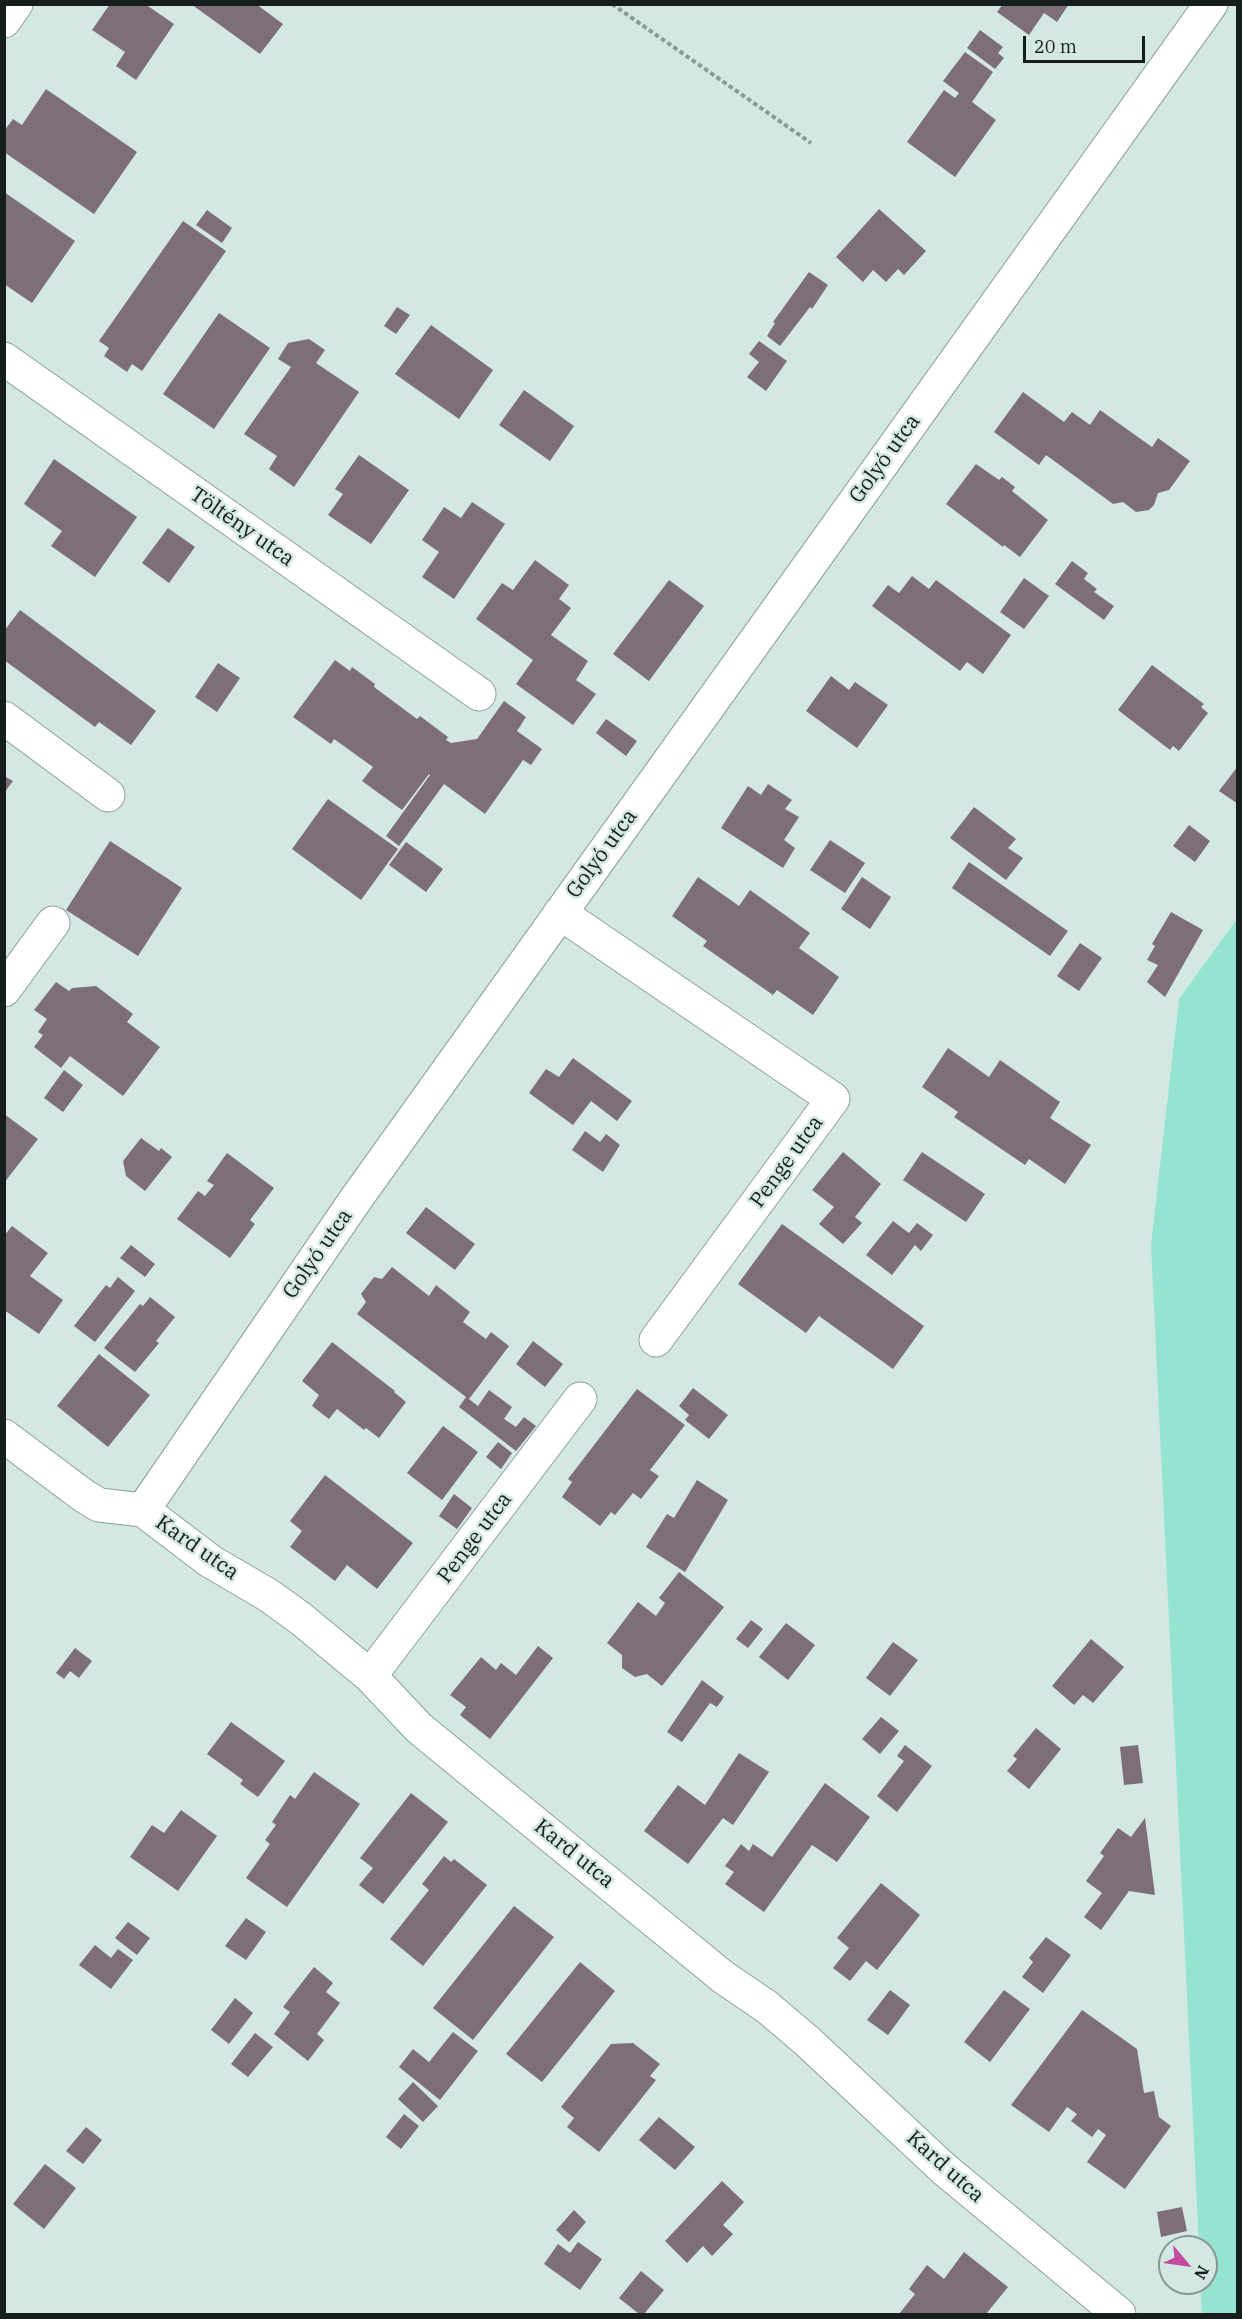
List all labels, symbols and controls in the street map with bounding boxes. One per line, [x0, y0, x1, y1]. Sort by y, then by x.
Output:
scale bar [1026, 24, 1148, 62]
text: 20 m [1034, 35, 1077, 58]
street label: Golyó utca [844, 410, 926, 508]
street label: Töltény utca [185, 482, 299, 572]
street label: Golyó utca [561, 805, 643, 903]
street label: Penge utca [745, 1111, 829, 1213]
street label: Golyó utca [278, 1204, 358, 1304]
street label: Penge utca [433, 1488, 517, 1588]
street label: Kard utca [151, 1510, 243, 1586]
street label: Kard utca [529, 1814, 619, 1894]
street label: Kard utca [901, 2126, 989, 2208]
north arrow [1158, 2235, 1218, 2295]
text: N [1190, 2262, 1214, 2283]

